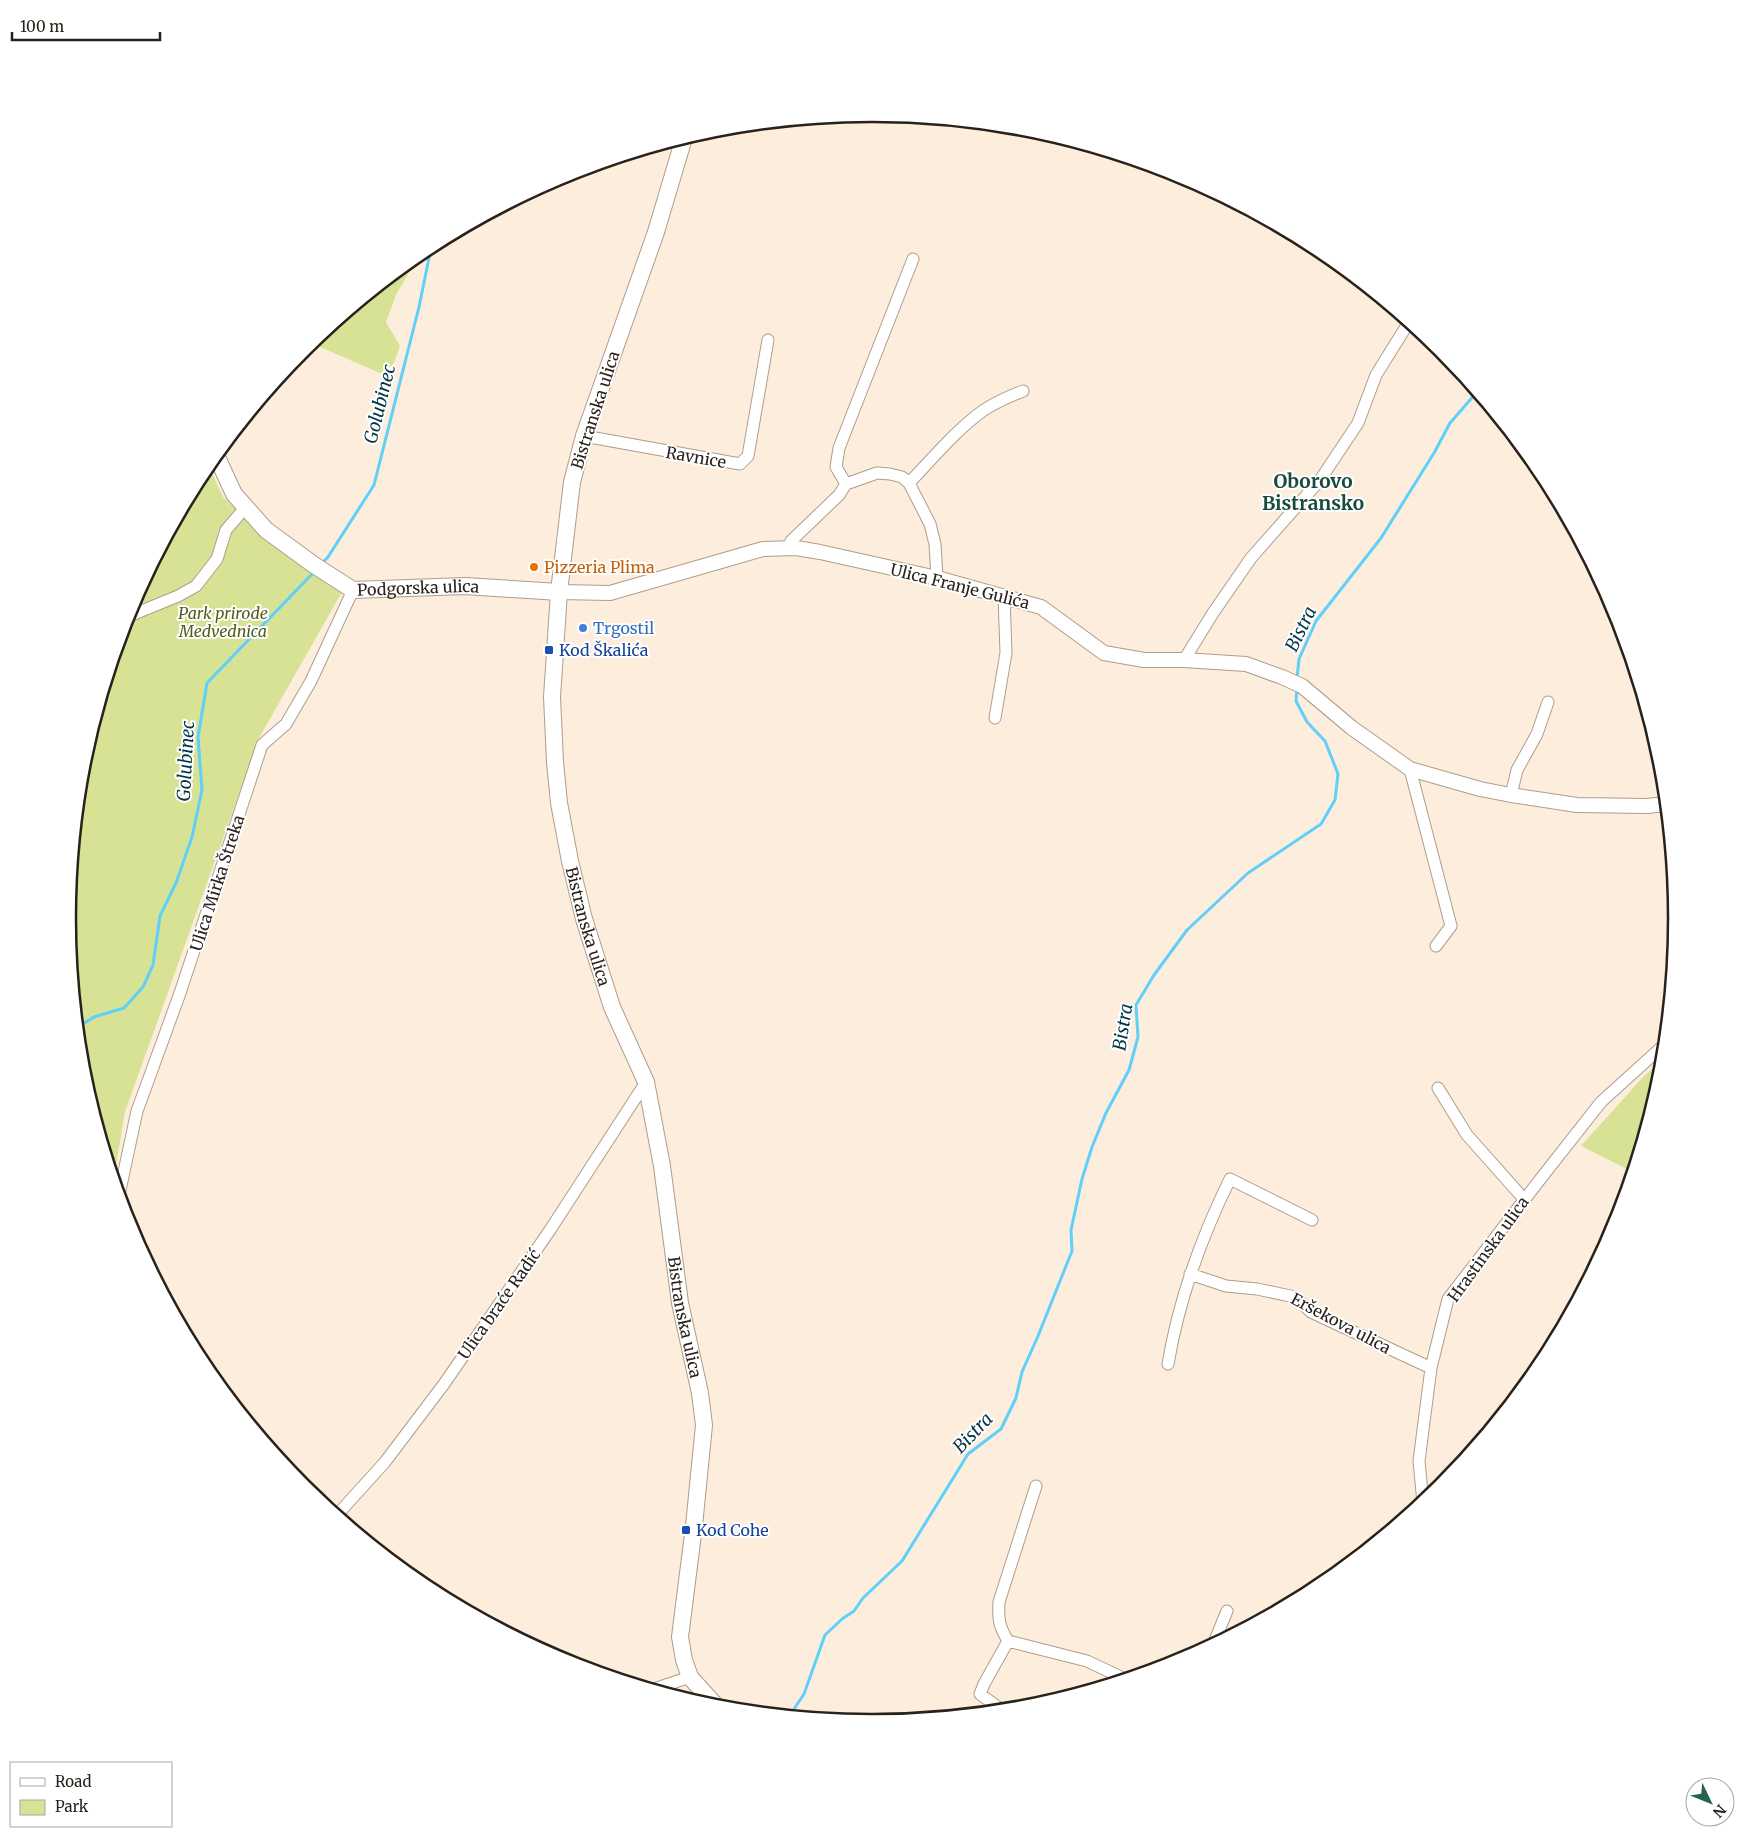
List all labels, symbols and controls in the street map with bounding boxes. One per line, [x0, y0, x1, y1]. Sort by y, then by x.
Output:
scale bar [12, 10, 160, 42]
text: 100 m [20, 17, 64, 36]
street label: Bistranska ulica [566, 348, 624, 472]
water label: Golubinec [359, 362, 400, 446]
street label: Ravnice [664, 442, 728, 472]
district label: Oborovo Bistransko [1262, 469, 1364, 515]
place label: Pizzeria Plima [544, 557, 655, 577]
street label: Ulica Franje Gulića [888, 559, 1032, 613]
marker: Pizzeria Plima [528, 561, 540, 573]
street label: Podgorska ulica [357, 576, 480, 600]
water label: Bistra [1280, 602, 1321, 655]
park label: Park prirode Medvednica [178, 603, 268, 641]
place label: Trgostil [593, 618, 654, 638]
marker: Trgostil [577, 622, 589, 634]
place label: Kod Škalića [559, 640, 649, 660]
marker: Kod Škalića [543, 644, 555, 656]
water label: Golubinec [172, 720, 199, 802]
street label: Ulica Mirka Štreka [186, 812, 249, 954]
street label: Bistranska ulica [562, 865, 615, 989]
water label: Bistra [1107, 1002, 1138, 1052]
street label: Hrastinska ulica [1443, 1192, 1533, 1306]
street label: Ulica braće Radić [453, 1245, 545, 1363]
street label: Bistranska ulica [664, 1255, 706, 1380]
street label: Eršekova ulica [1288, 1288, 1395, 1358]
water label: Bistra [948, 1408, 997, 1458]
place label: Kod Cohe [696, 1520, 769, 1540]
marker: Kod Cohe [680, 1524, 692, 1536]
legend [10, 1762, 172, 1827]
text: Road [55, 1772, 91, 1791]
north arrow [1685, 1777, 1735, 1827]
text: Park [55, 1797, 89, 1816]
text: N [1709, 1801, 1730, 1821]

